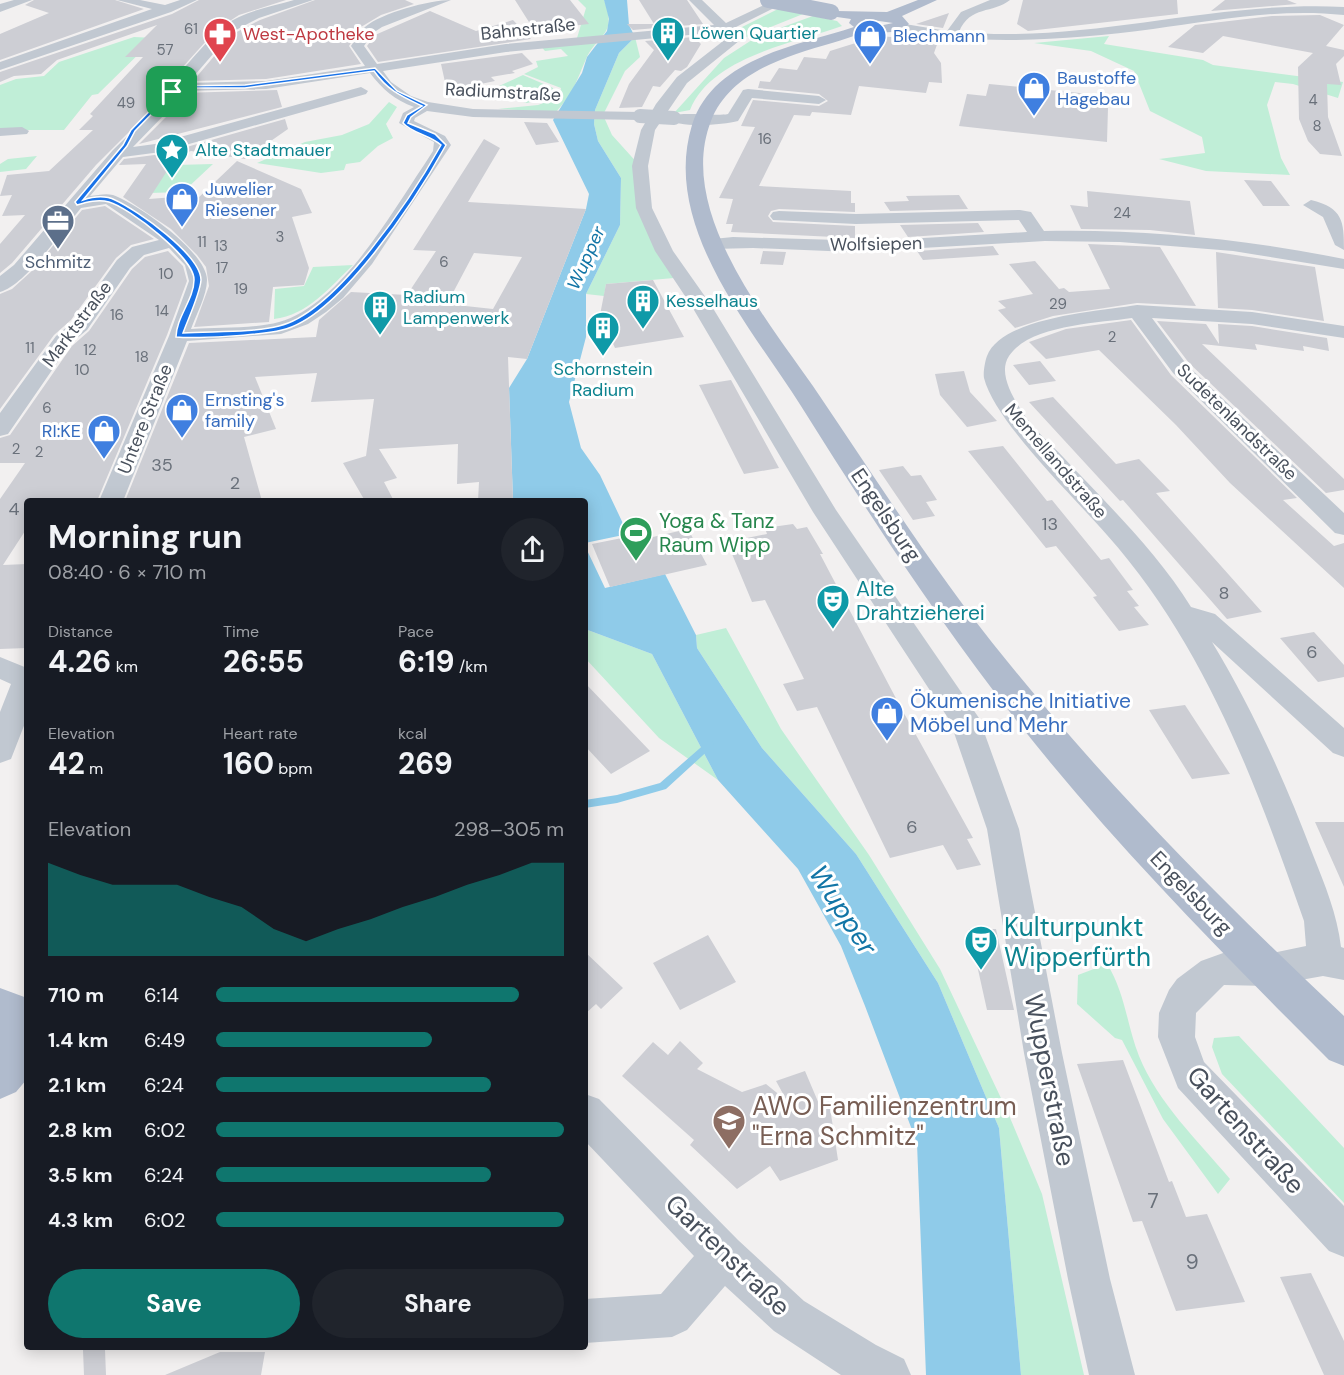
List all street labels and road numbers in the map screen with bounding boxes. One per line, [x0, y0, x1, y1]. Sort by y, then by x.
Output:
street label: Bahnstraße [479, 12, 577, 46]
street label: Radiumstraße [444, 77, 562, 107]
street label: Wolfsiepen [830, 231, 922, 257]
street label: Marktstraße [37, 276, 117, 372]
street label: Sudetenlandstraße [1172, 358, 1302, 486]
street label: Untere Straße [112, 361, 178, 477]
street label: Memellandstraße [999, 398, 1113, 524]
street label: Engelsburg [845, 463, 928, 567]
street label: Engelsburg [1144, 845, 1238, 941]
street label: Wupperstraße [1017, 991, 1083, 1169]
street label: Gartenstraße [1179, 1059, 1313, 1201]
street label: Gartenstraße [658, 1187, 798, 1323]

